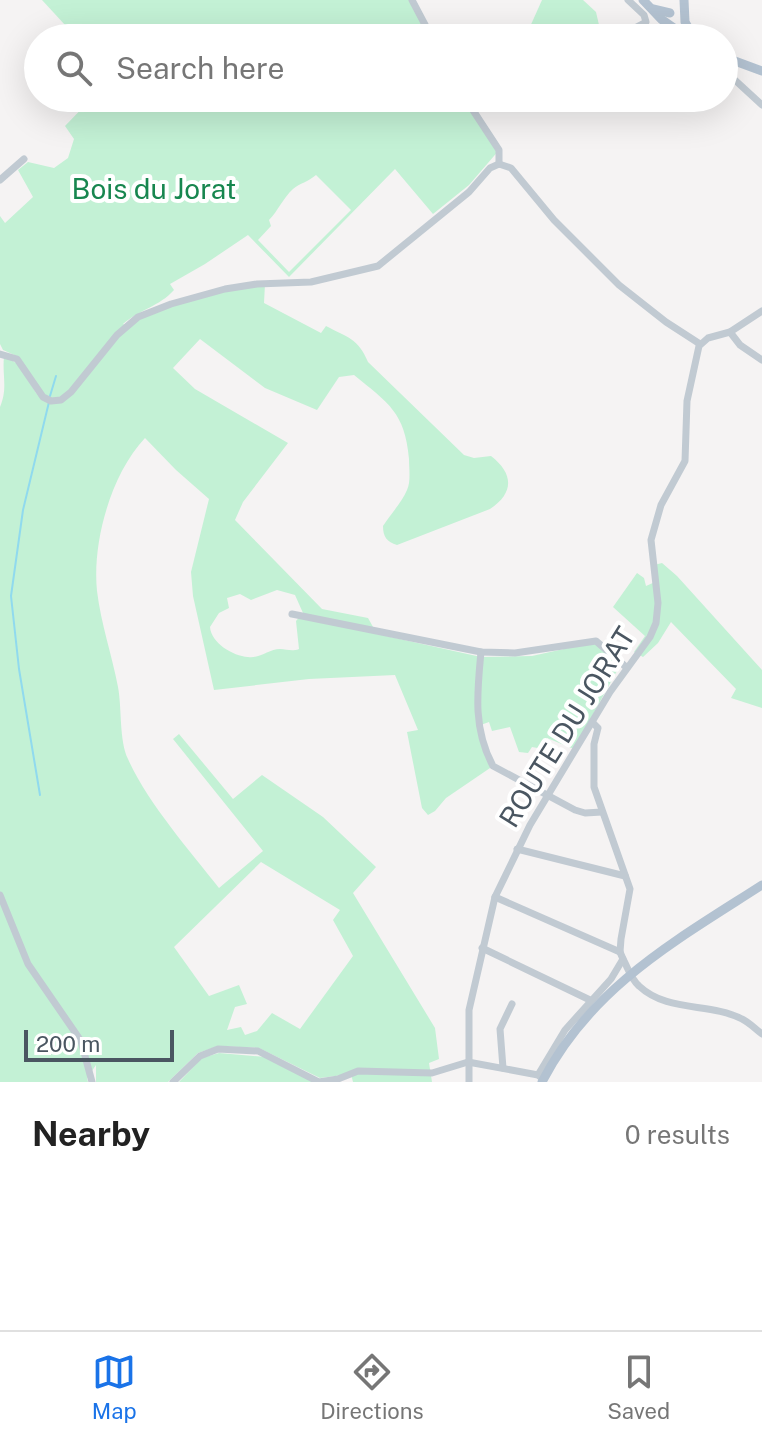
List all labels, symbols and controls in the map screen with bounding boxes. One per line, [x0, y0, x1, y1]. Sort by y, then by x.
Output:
search box [24, 24, 738, 112]
icon: search [52, 46, 96, 90]
text: Search here [116, 50, 284, 86]
park label: Bois du Jorat [72, 172, 236, 205]
street label: ROUTE DU JORAT [492, 621, 641, 833]
scale bar [24, 1026, 174, 1062]
text: 200 m [36, 1031, 100, 1057]
text: Nearby [32, 1114, 150, 1154]
text: 0 results [625, 1119, 730, 1150]
tab: Map [92, 1350, 137, 1424]
tab: Directions [320, 1350, 424, 1424]
tab: Saved [607, 1350, 670, 1424]

